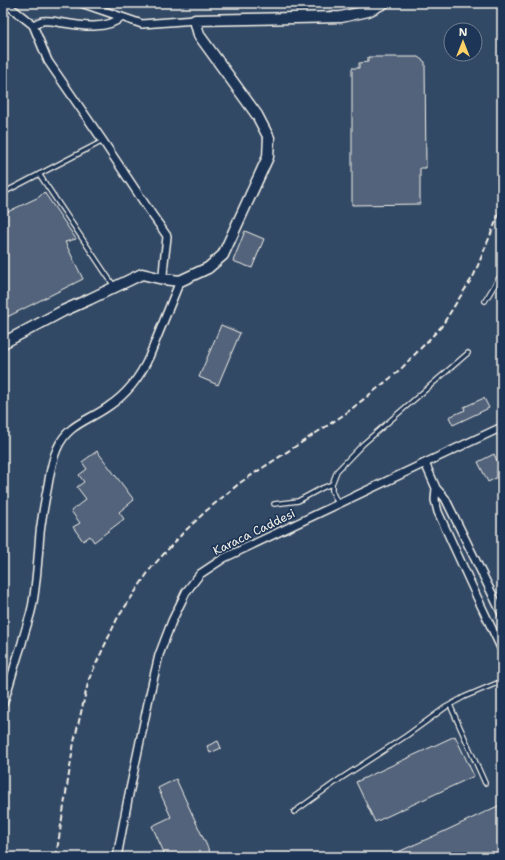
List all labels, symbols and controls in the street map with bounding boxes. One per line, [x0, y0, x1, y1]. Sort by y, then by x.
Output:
north arrow [443, 22, 483, 62]
text: N [459, 25, 468, 40]
street label: Karaca Caddesi [210, 505, 298, 559]

